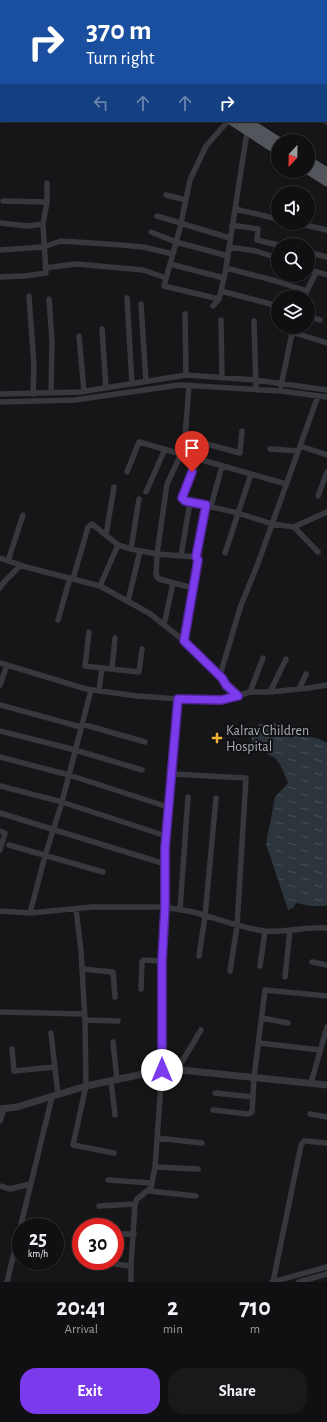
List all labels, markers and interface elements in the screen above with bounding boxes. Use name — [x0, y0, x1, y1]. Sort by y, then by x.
icon: right — [20, 16, 72, 68]
text: 370 m — [86, 17, 152, 45]
text: Turn right — [86, 50, 155, 68]
icon: left — [90, 92, 112, 114]
icon: ahead — [132, 92, 154, 114]
icon: ahead — [174, 92, 196, 114]
icon: right — [216, 92, 238, 114]
north arrow — [271, 134, 315, 178]
map controls — [271, 134, 315, 334]
button: sound — [271, 186, 315, 230]
button: search — [271, 238, 315, 282]
button: layers — [271, 290, 315, 334]
pin — [175, 431, 209, 472]
icon: arrive — [181, 437, 203, 459]
place label: Kalrav Children Hospital — [226, 724, 309, 754]
marker: Kalrav Children Hospital — [211, 732, 223, 744]
position arrow — [141, 1049, 183, 1091]
speed limit sign: 30 — [72, 1218, 124, 1270]
text: 25 — [29, 1229, 47, 1249]
text: km/h — [28, 1249, 48, 1259]
text: 20:41 — [56, 1296, 106, 1320]
text: 2 — [167, 1296, 178, 1320]
text: 710 — [239, 1296, 271, 1320]
text: Arrival — [65, 1323, 98, 1336]
text: min — [163, 1323, 183, 1336]
text: m — [250, 1323, 260, 1336]
button: Exit — [20, 1368, 160, 1414]
button: Share — [168, 1368, 307, 1414]

